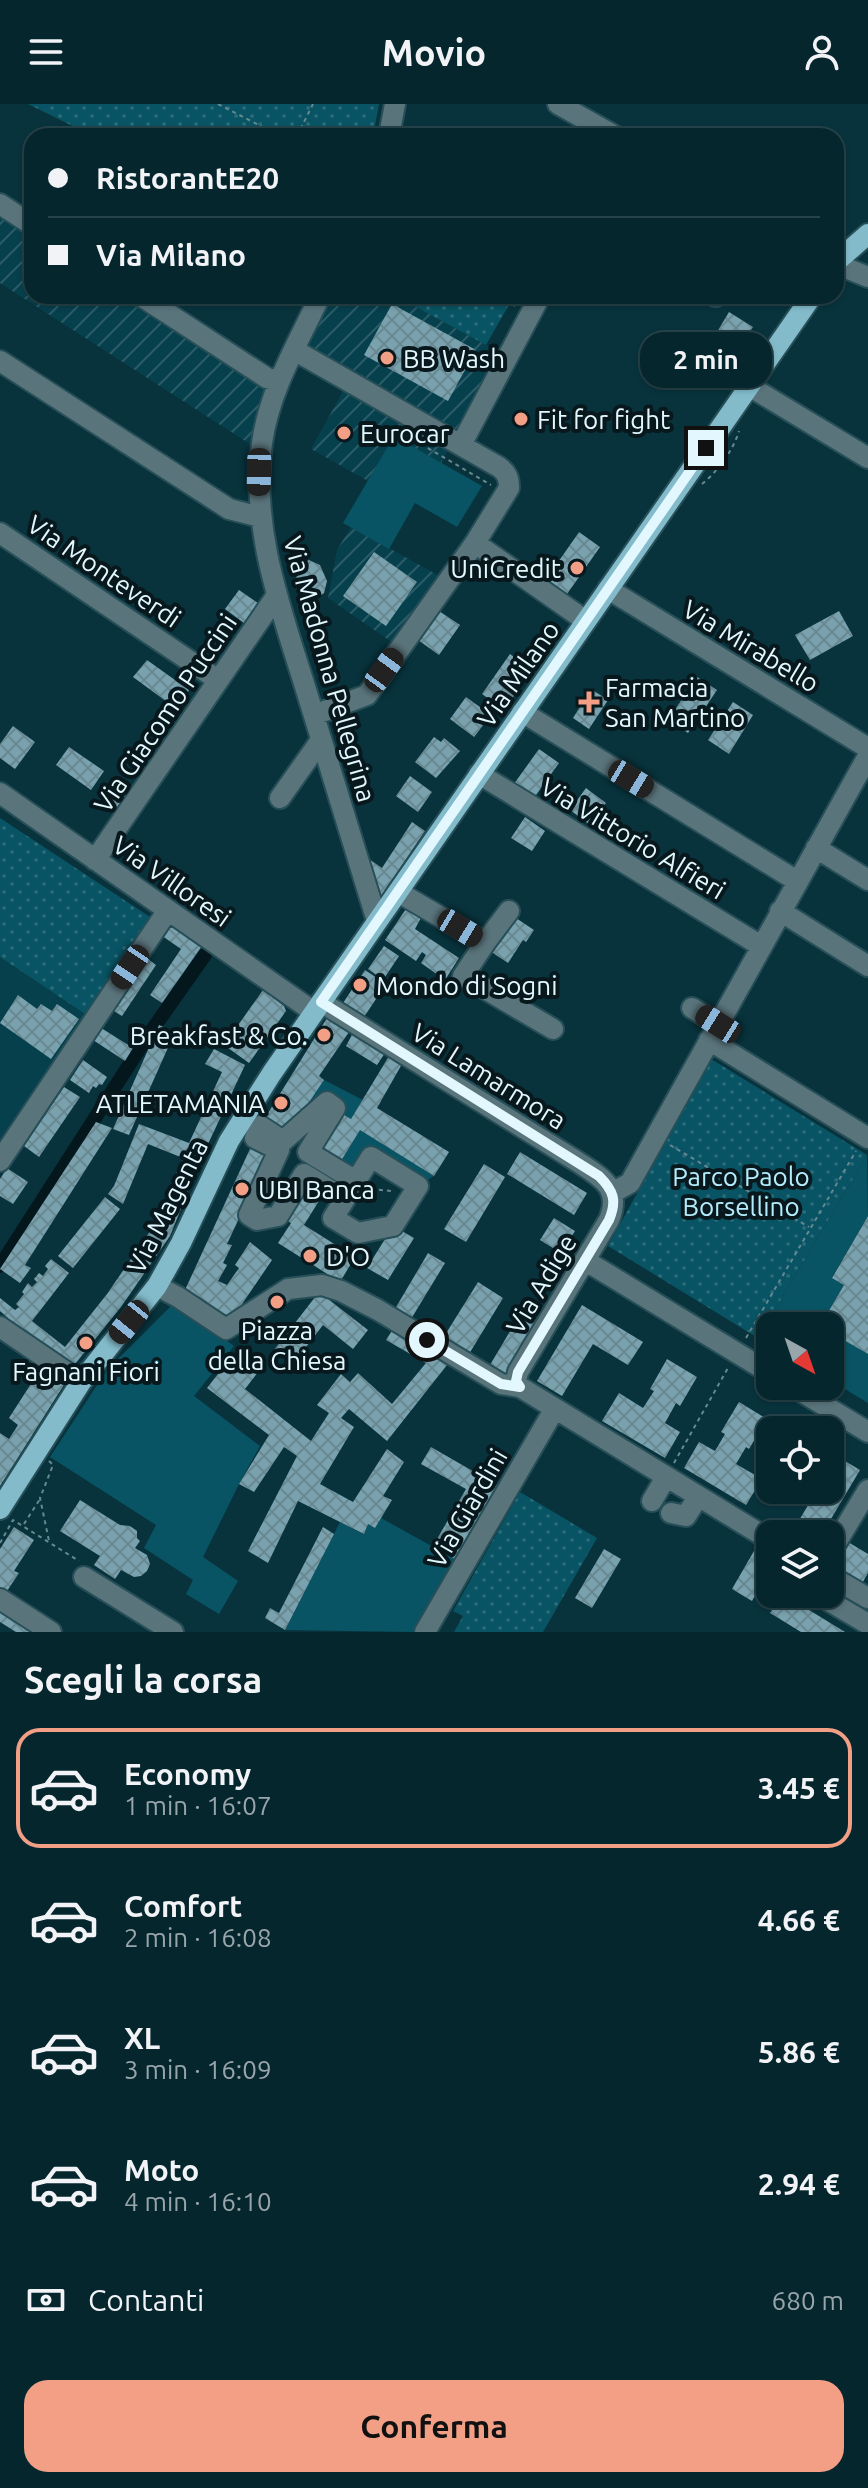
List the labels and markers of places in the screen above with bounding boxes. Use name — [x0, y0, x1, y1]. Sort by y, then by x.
place label: BB Wash — [403, 344, 505, 373]
marker: BB Wash — [378, 349, 396, 367]
place label: Fit for fight — [537, 405, 670, 434]
marker: Fit for fight — [512, 410, 530, 428]
place label: Eurocar — [360, 419, 450, 448]
marker: Eurocar — [335, 424, 353, 442]
place label: UniCredit — [450, 554, 561, 583]
marker: UniCredit — [568, 559, 586, 577]
place label: Farmacia San Martino — [605, 673, 745, 732]
marker: Farmacia San Martino — [580, 693, 598, 711]
place label: Mondo di Sogni — [376, 971, 557, 1000]
marker: Mondo di Sogni — [351, 976, 369, 994]
place label: Breakfast & Co. — [130, 1021, 308, 1050]
marker: Breakfast & Co. — [315, 1026, 333, 1044]
place label: ATLETAMANIA — [96, 1089, 265, 1118]
marker: ATLETAMANIA — [272, 1094, 290, 1112]
place label: UBI Banca — [258, 1175, 375, 1204]
marker: UBI Banca — [233, 1180, 251, 1198]
place label: D'O — [326, 1242, 370, 1271]
marker: D'O — [301, 1247, 319, 1265]
marker: Piazza della Chiesa — [268, 1293, 286, 1311]
place label: Piazza della Chiesa — [208, 1316, 346, 1375]
marker: Fagnani Fiori — [77, 1334, 95, 1352]
place label: Fagnani Fiori — [12, 1357, 160, 1386]

